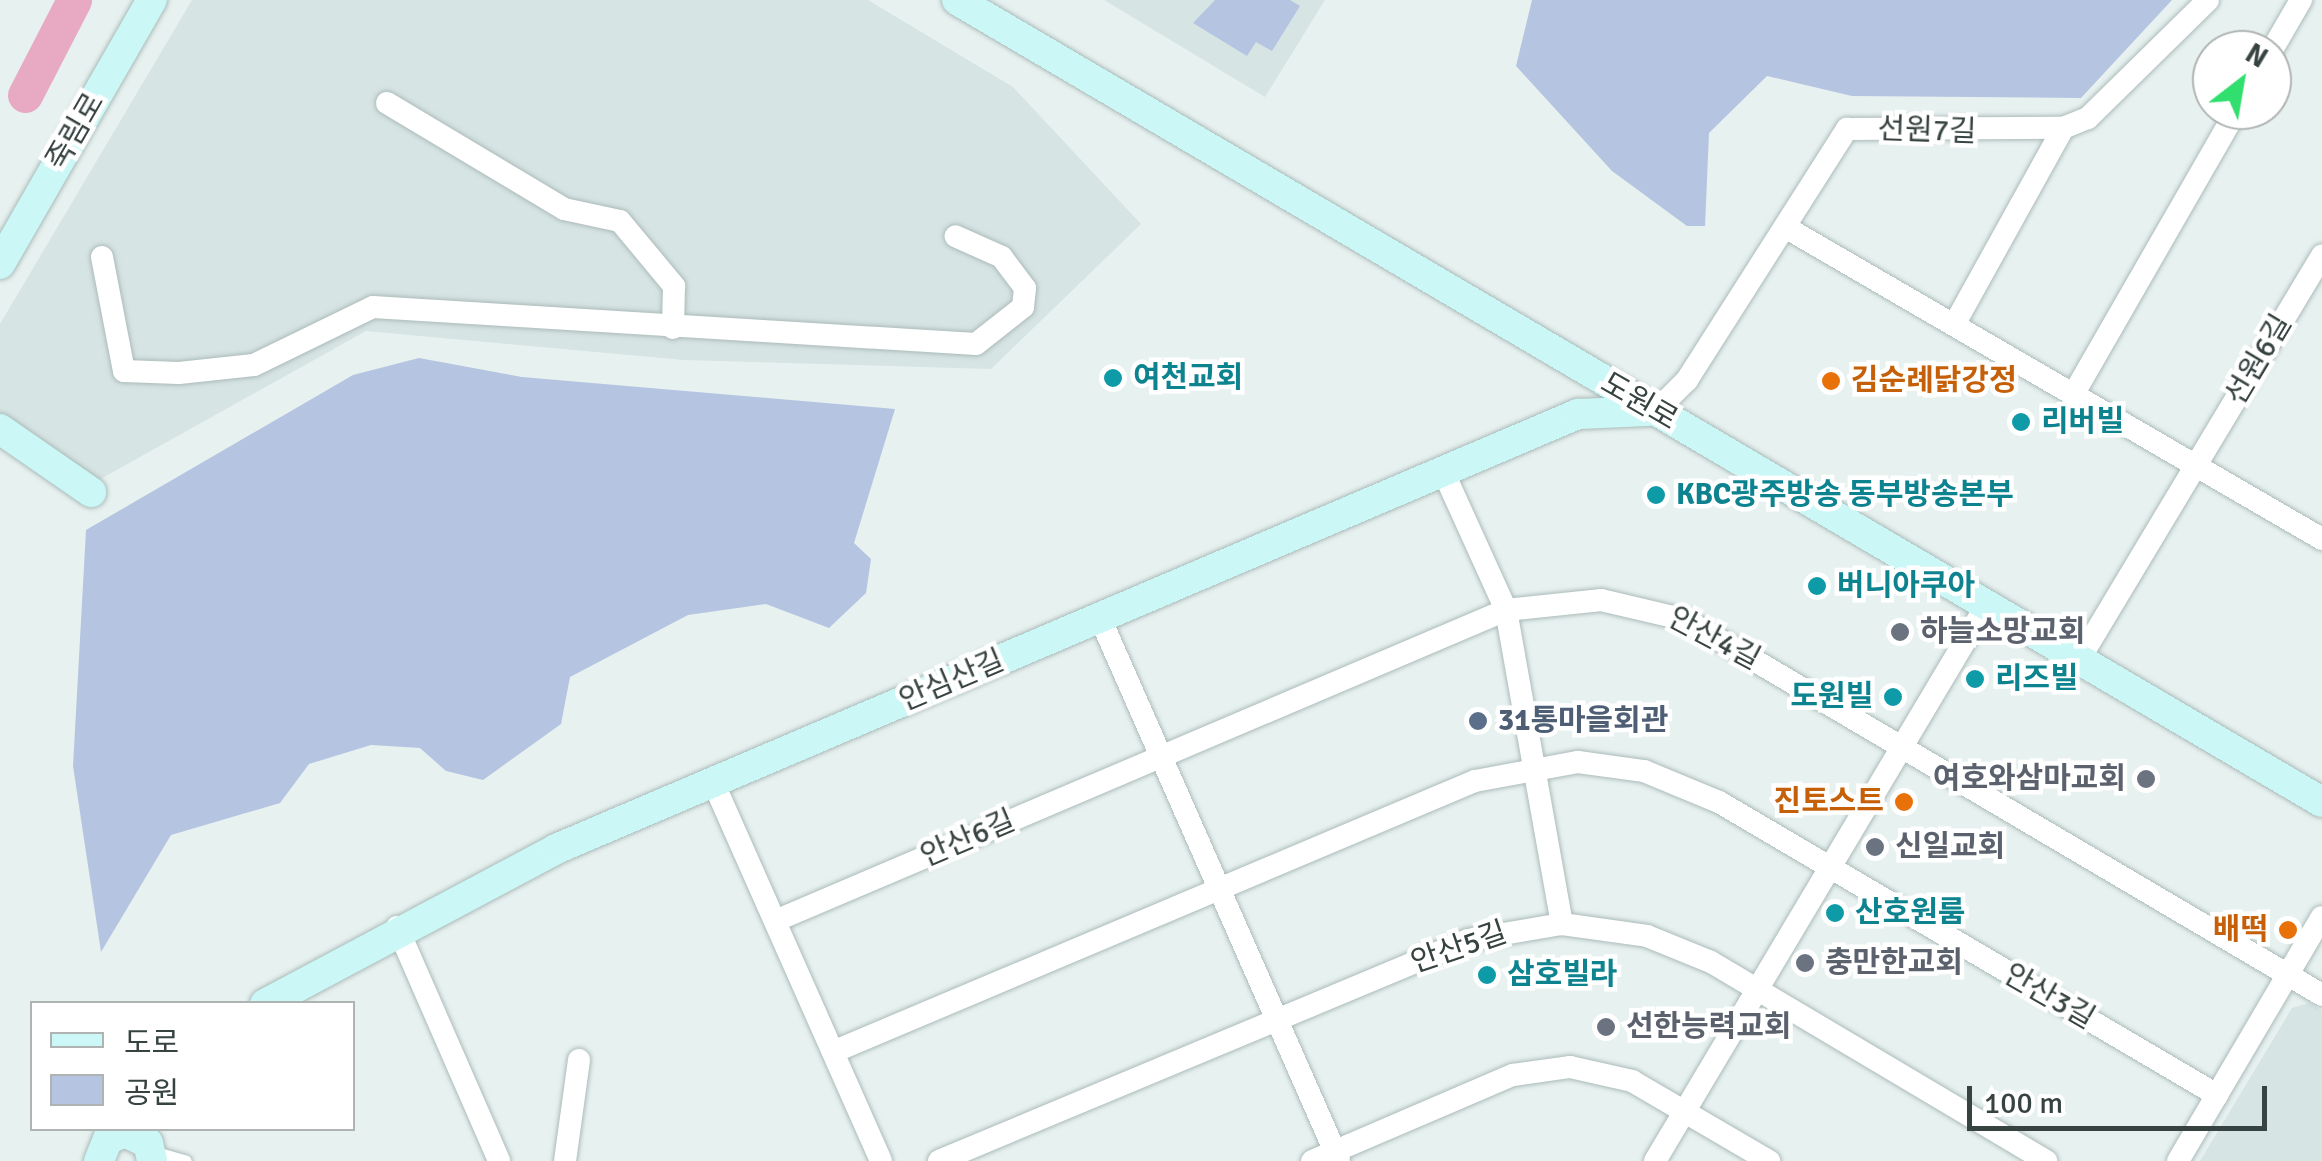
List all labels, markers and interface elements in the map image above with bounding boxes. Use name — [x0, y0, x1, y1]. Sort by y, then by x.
north arrow — [2192, 30, 2292, 130]
text: N — [2239, 36, 2274, 76]
street label: 죽림로 — [40, 87, 112, 177]
street label: 선원7길 — [1877, 111, 1977, 151]
street label: 선원6길 — [2218, 308, 2300, 412]
place label: 여천교회 — [1133, 360, 1243, 396]
place label: 김순례닭강정 — [1851, 363, 2017, 399]
street label: 도원로 — [1594, 366, 1684, 438]
marker: 여천교회 — [1102, 367, 1124, 389]
marker: 김순례닭강정 — [1820, 370, 1842, 392]
place label: 리버빌 — [2041, 404, 2124, 440]
marker: 리버빌 — [2010, 411, 2032, 433]
place label: KBC광주방송 동부방송본부 — [1676, 477, 2014, 513]
marker: KBC광주방송 동부방송본부 — [1645, 484, 1667, 506]
place label: 버니아쿠아 — [1837, 568, 1975, 604]
marker: 버니아쿠아 — [1806, 575, 1828, 597]
street label: 안산4길 — [1662, 600, 1766, 678]
place label: 하늘소망교회 — [1920, 614, 2086, 650]
marker: 하늘소망교회 — [1889, 621, 1911, 643]
street label: 안심산길 — [894, 643, 1010, 719]
place label: 리즈빌 — [1995, 661, 2078, 697]
marker: 리즈빌 — [1964, 668, 1986, 690]
place label: 도원빌 — [1790, 679, 1873, 715]
marker: 도원빌 — [1882, 686, 1904, 708]
place label: 31통마을회관 — [1498, 703, 1668, 739]
marker: 31통마을회관 — [1467, 710, 1489, 732]
place label: 여호와삼마교회 — [1933, 761, 2126, 797]
marker: 여호와삼마교회 — [2135, 768, 2157, 790]
place label: 진토스트 — [1774, 784, 1884, 820]
marker: 진토스트 — [1893, 791, 1915, 813]
street label: 안산6길 — [915, 803, 1021, 875]
place label: 신일교회 — [1895, 829, 2005, 865]
marker: 신일교회 — [1864, 836, 1886, 858]
place label: 산호원룸 — [1855, 895, 1965, 931]
marker: 산호원룸 — [1824, 902, 1846, 924]
place label: 배떡 — [2213, 912, 2268, 948]
street label: 안산5길 — [1406, 915, 1512, 981]
marker: 배떡 — [2277, 919, 2299, 941]
place label: 충만한교회 — [1825, 945, 1963, 981]
marker: 충만한교회 — [1794, 952, 1816, 974]
place label: 삼호빌라 — [1507, 957, 1617, 993]
street label: 안산3길 — [1997, 957, 2101, 1037]
marker: 삼호빌라 — [1476, 964, 1498, 986]
legend — [30, 1001, 355, 1131]
place label: 선한능력교회 — [1626, 1009, 1792, 1045]
marker: 선한능력교회 — [1595, 1016, 1617, 1038]
text: 도로 — [124, 1025, 179, 1062]
scale bar — [1972, 1066, 2272, 1128]
text: 공원 — [124, 1075, 179, 1112]
text: 100 m — [1984, 1085, 2063, 1122]

